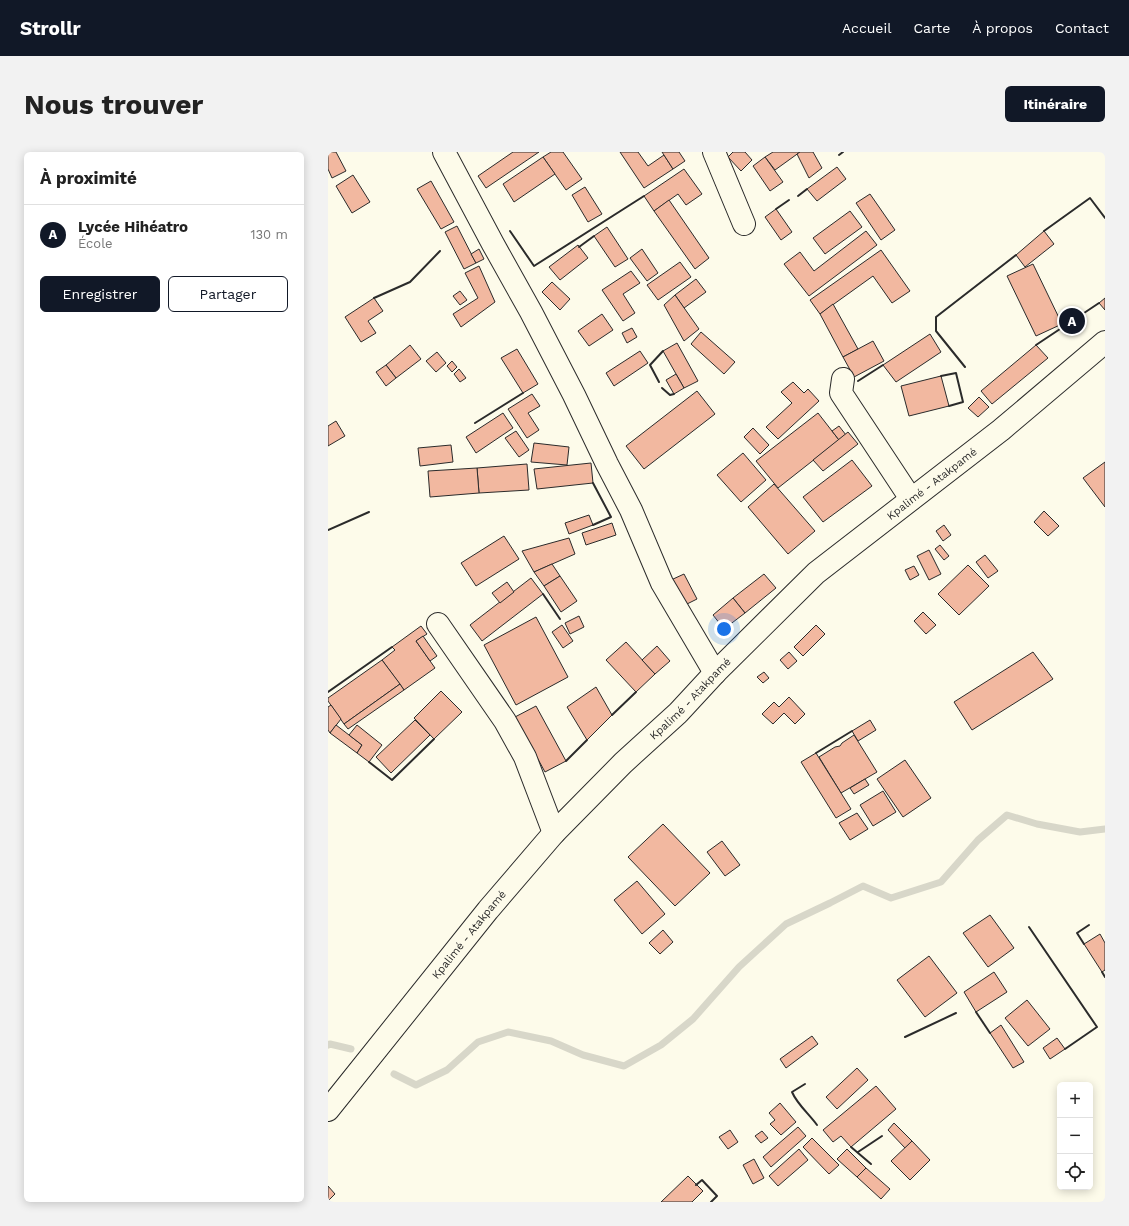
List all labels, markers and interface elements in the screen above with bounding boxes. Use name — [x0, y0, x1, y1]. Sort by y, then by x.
text: Strollr — [20, 17, 81, 40]
text: Accueil — [842, 20, 891, 36]
text: Carte — [913, 20, 950, 36]
text: À propos — [972, 20, 1033, 36]
text: Contact — [1055, 20, 1109, 36]
button: Itinéraire — [1005, 86, 1105, 122]
text: Nous trouver — [24, 88, 203, 121]
text: À proximité — [40, 168, 137, 188]
text: Lycée Hihéatro — [78, 218, 188, 236]
text: A — [49, 227, 57, 242]
text: 130 m — [250, 227, 288, 242]
text: École — [78, 236, 113, 251]
button: Enregistrer — [40, 276, 160, 312]
button: Partager — [168, 276, 288, 312]
pin: A — [1059, 306, 1085, 336]
street label: Kpalimé - Atakpamé — [884, 445, 980, 523]
your location — [714, 619, 734, 639]
street label: Kpalimé - Atakpamé — [647, 655, 734, 743]
street label: Kpalimé - Atakpamé — [429, 888, 509, 982]
map controls — [1057, 1082, 1093, 1190]
button: + — [1057, 1082, 1093, 1118]
button: − — [1057, 1118, 1093, 1154]
button: locate — [1057, 1154, 1093, 1190]

